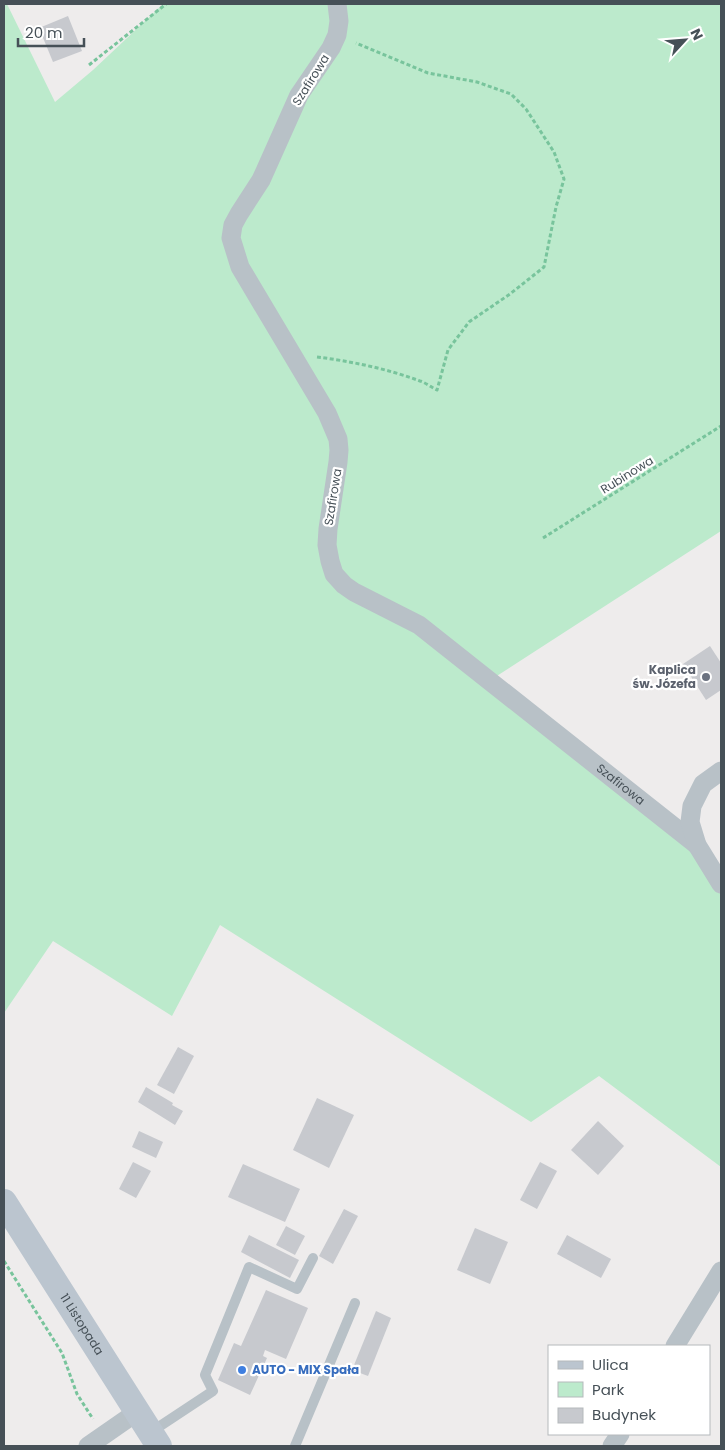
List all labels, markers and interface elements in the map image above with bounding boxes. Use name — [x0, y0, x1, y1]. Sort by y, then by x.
scale bar — [18, 15, 84, 47]
north arrow — [660, 15, 710, 65]
text: 20 m — [25, 22, 63, 43]
text: N — [685, 25, 708, 43]
street label: Szafirowa — [288, 51, 333, 109]
street label: Rubinowa — [597, 452, 656, 498]
street label: Szafirowa — [320, 467, 345, 527]
place label: Kaplica św. Józefa — [633, 661, 696, 692]
marker: Kaplica św. Józefa — [700, 671, 712, 683]
street label: Szafirowa — [593, 760, 649, 809]
street label: 11 Listopada — [56, 1290, 108, 1358]
legend — [548, 1345, 710, 1435]
text: Ulica — [592, 1354, 629, 1375]
place label: AUTO - MIX Spała — [252, 1361, 359, 1378]
marker: AUTO - MIX Spała — [236, 1364, 248, 1376]
text: Park — [592, 1379, 624, 1400]
text: Budynek — [592, 1404, 656, 1425]

